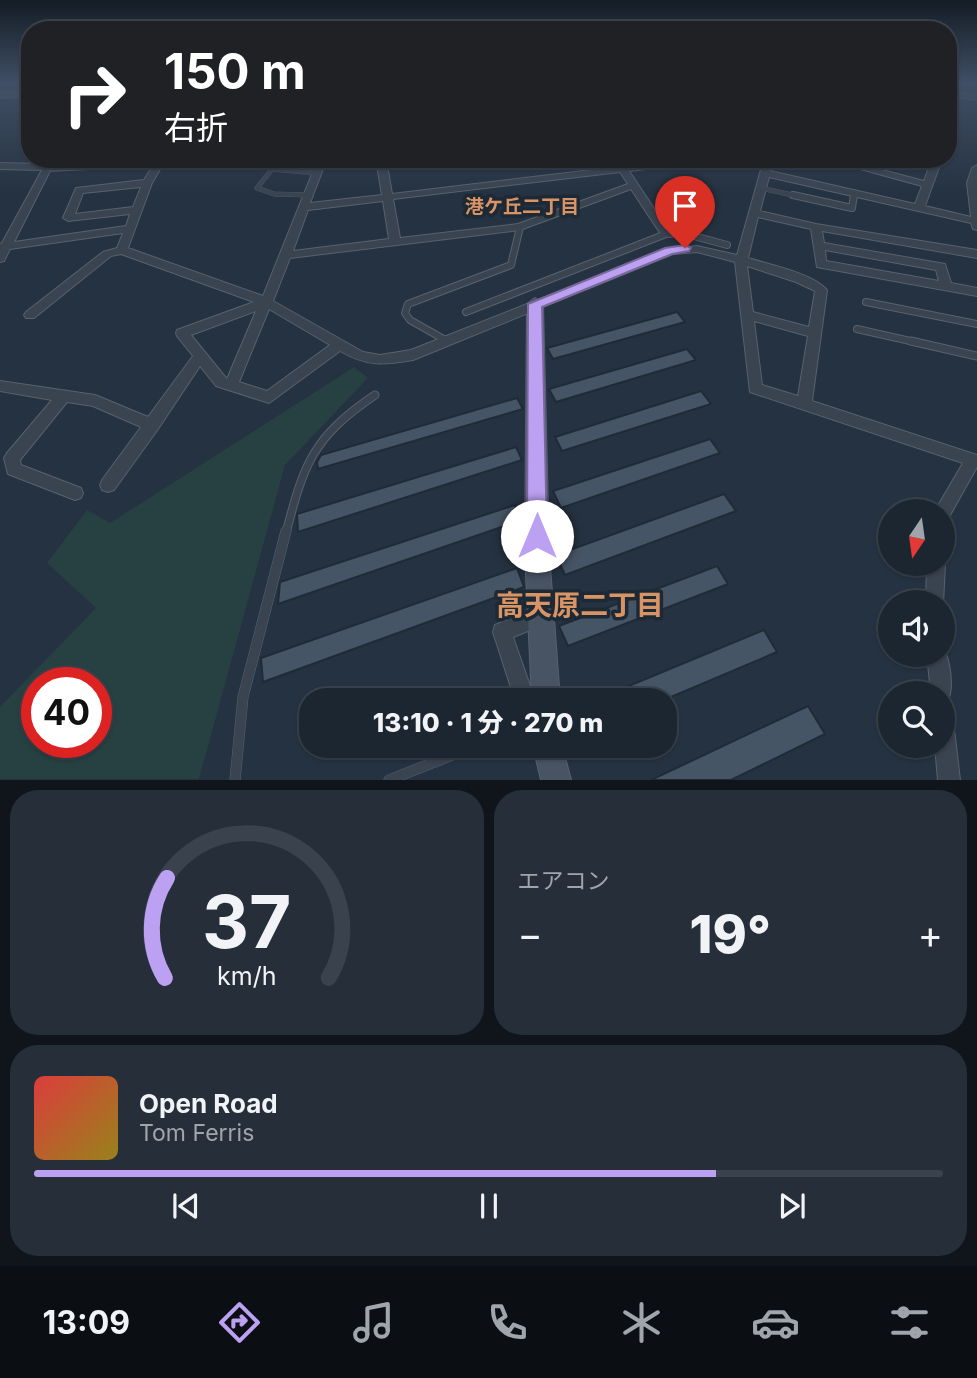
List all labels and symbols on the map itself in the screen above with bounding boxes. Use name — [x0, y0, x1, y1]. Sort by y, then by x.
pin — [655, 176, 715, 248]
district label: 港ケ丘二丁目 — [465, 195, 579, 218]
position arrow — [500, 499, 574, 573]
north arrow — [878, 499, 956, 576]
district label: 高天原二丁目 — [496, 588, 664, 622]
speed limit sign: 40 — [21, 667, 112, 758]

